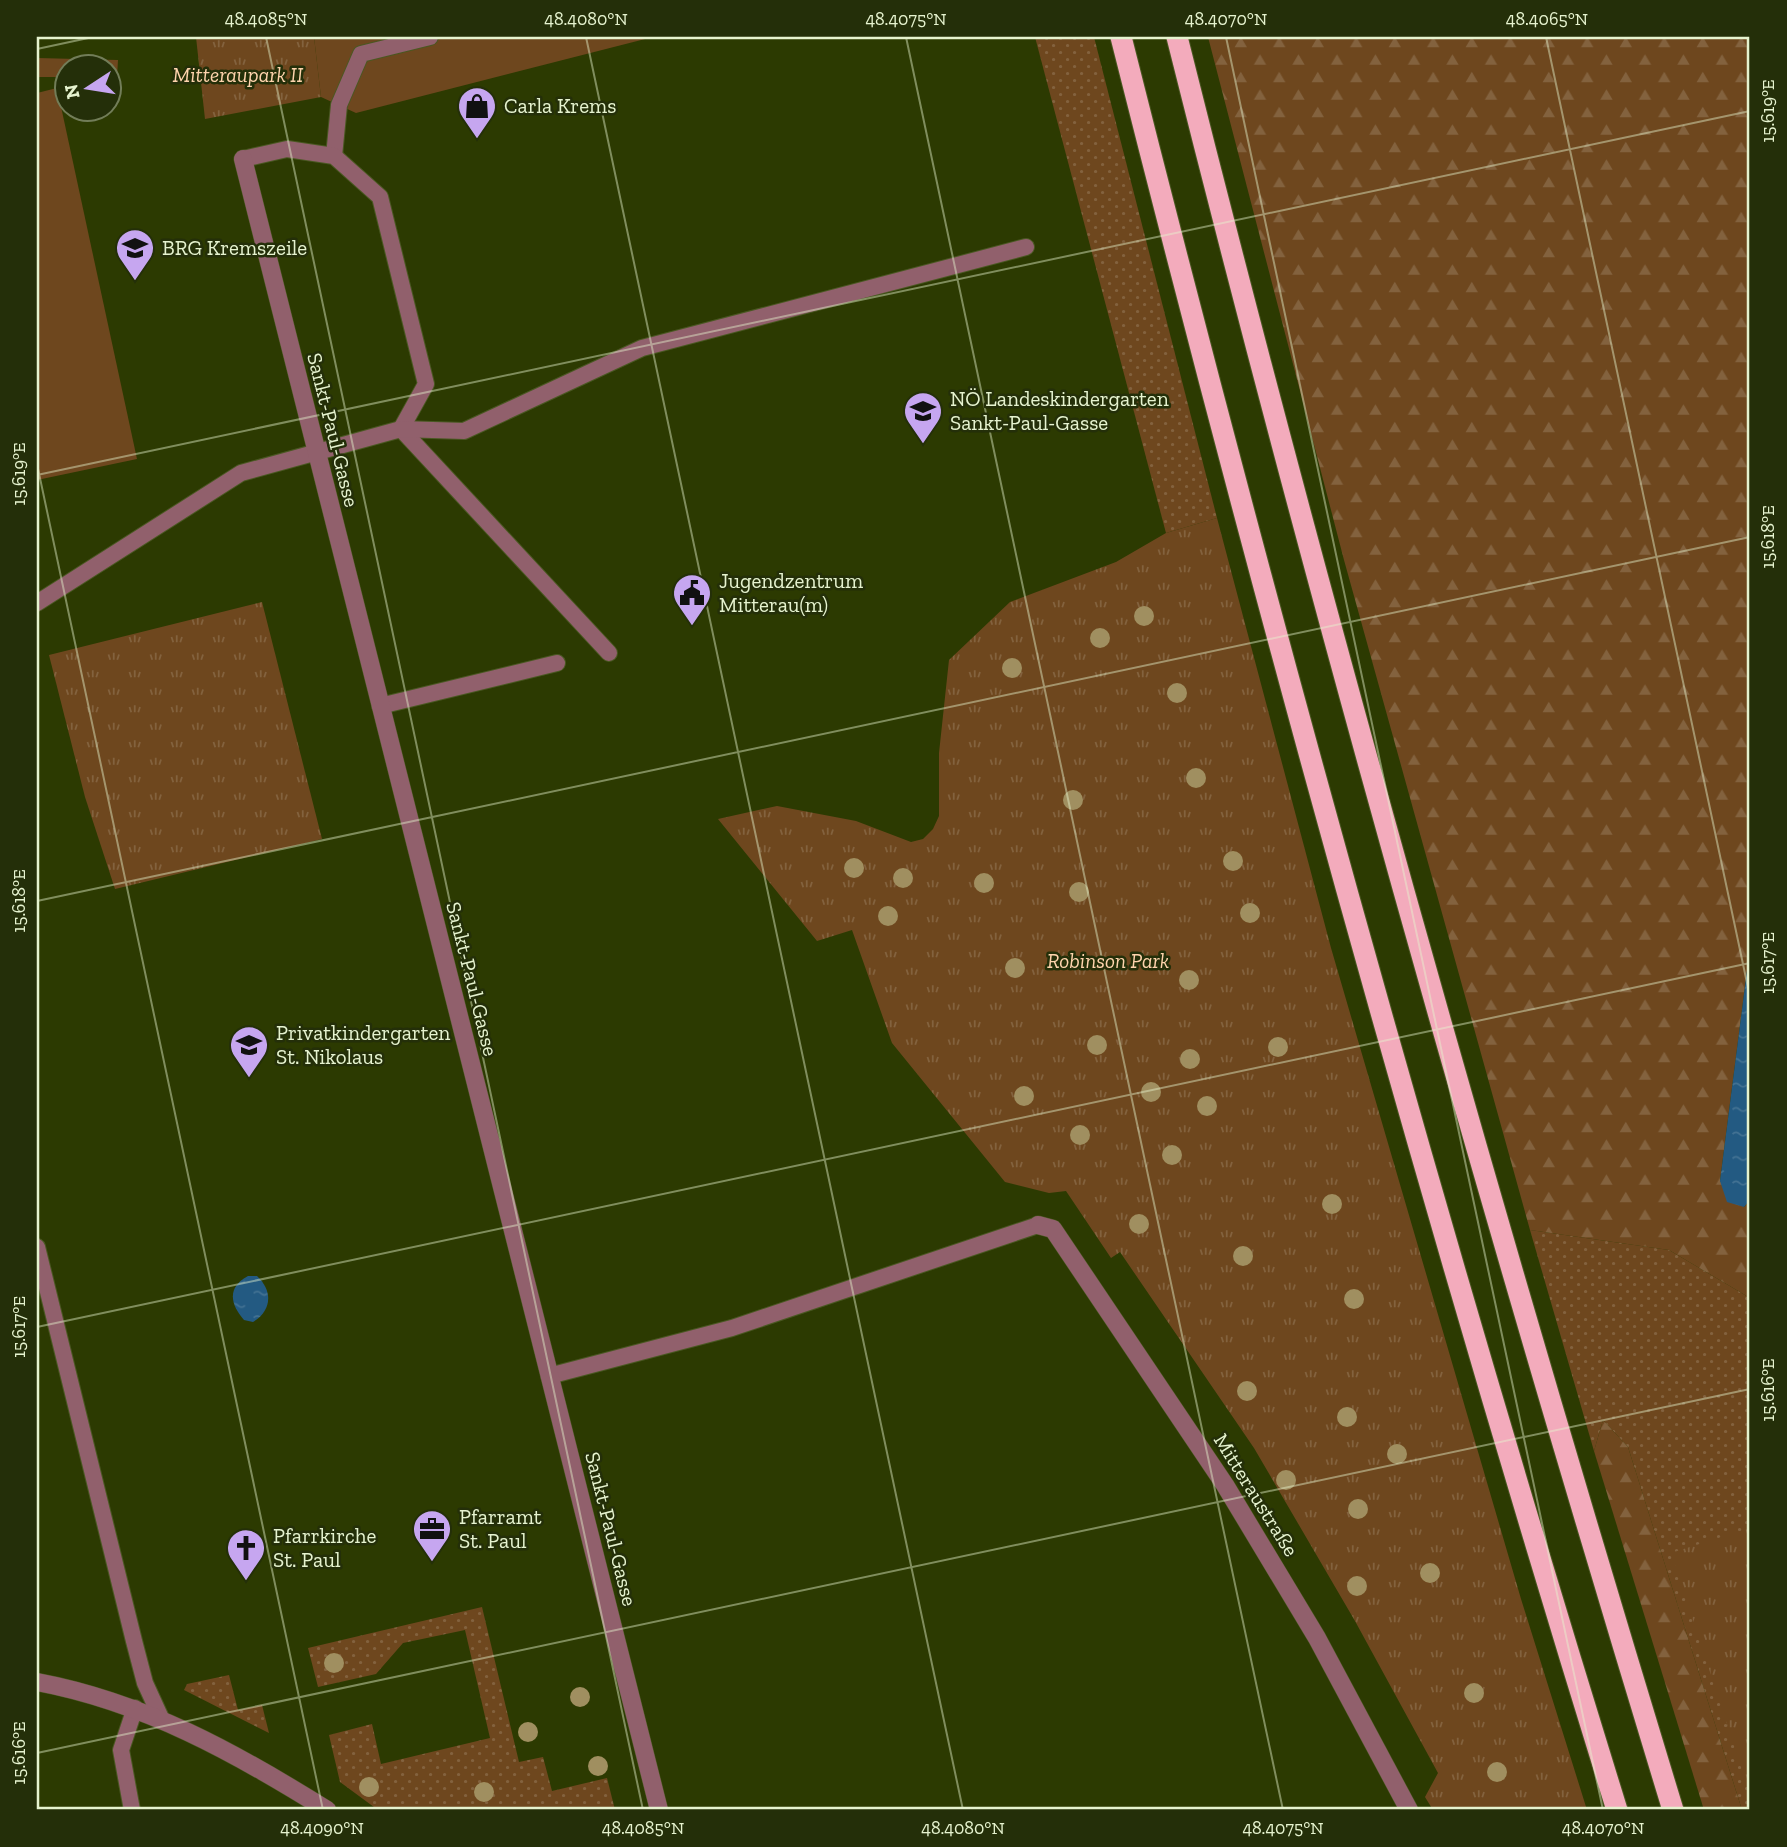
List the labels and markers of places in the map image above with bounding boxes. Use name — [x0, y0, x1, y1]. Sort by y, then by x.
shop icon: Carla Krems — [456, 85, 498, 140]
place label: Carla Krems — [504, 93, 616, 118]
school or university icon: BRG Kremszeile — [114, 227, 156, 282]
place label: BRG Kremszeile — [162, 235, 307, 260]
place label: NÖ Landeskindergarten Sankt-Paul-Gasse — [950, 386, 1169, 435]
school or university icon: NÖ Landeskindergarten Sankt-Paul-Gasse — [902, 390, 944, 445]
place label: Jugendzentrum Mitterau(m) — [719, 568, 863, 617]
public building icon: Jugendzentrum Mitterau(m) — [671, 572, 713, 627]
place label: Privatkindergarten St. Nikolaus — [276, 1020, 450, 1069]
school or university icon: Privatkindergarten St. Nikolaus — [228, 1024, 270, 1079]
place label: Pfarramt St. Paul — [459, 1504, 542, 1553]
office icon: Pfarramt St. Paul — [411, 1508, 453, 1563]
place label: Pfarrkirche St. Paul — [273, 1523, 376, 1572]
church icon: Pfarrkirche St. Paul — [225, 1527, 267, 1582]

